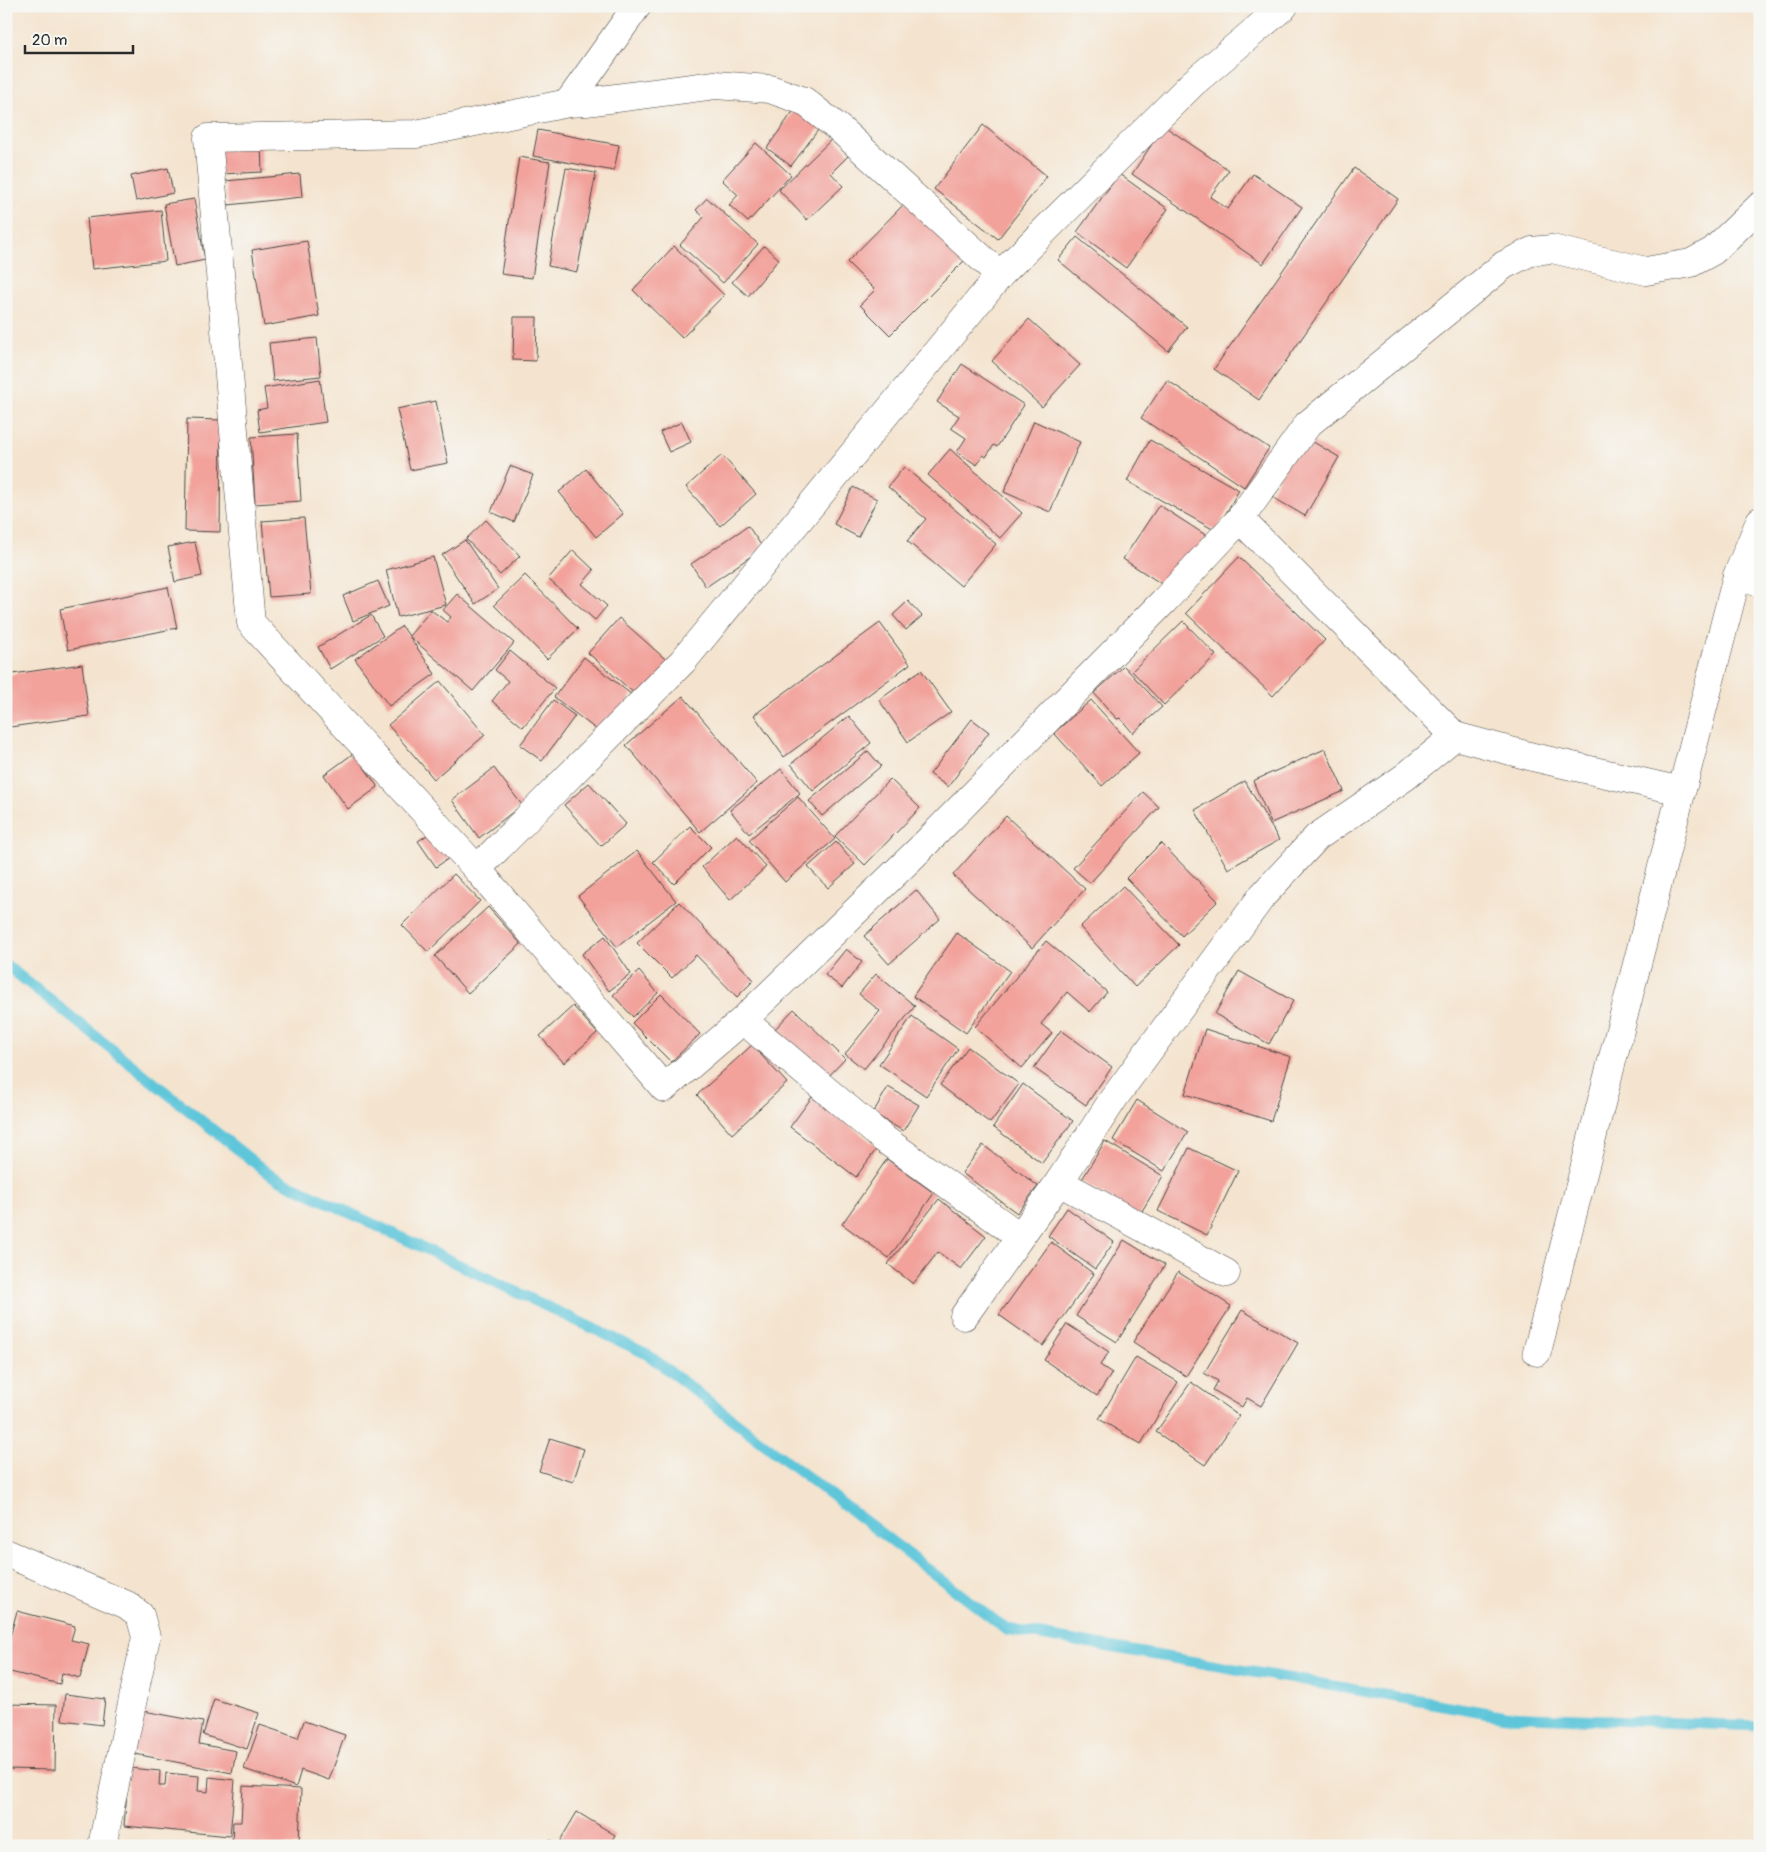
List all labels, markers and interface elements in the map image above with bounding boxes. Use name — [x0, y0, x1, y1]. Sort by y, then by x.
scale bar — [25, 22, 132, 54]
text: 20 m — [32, 31, 67, 50]

